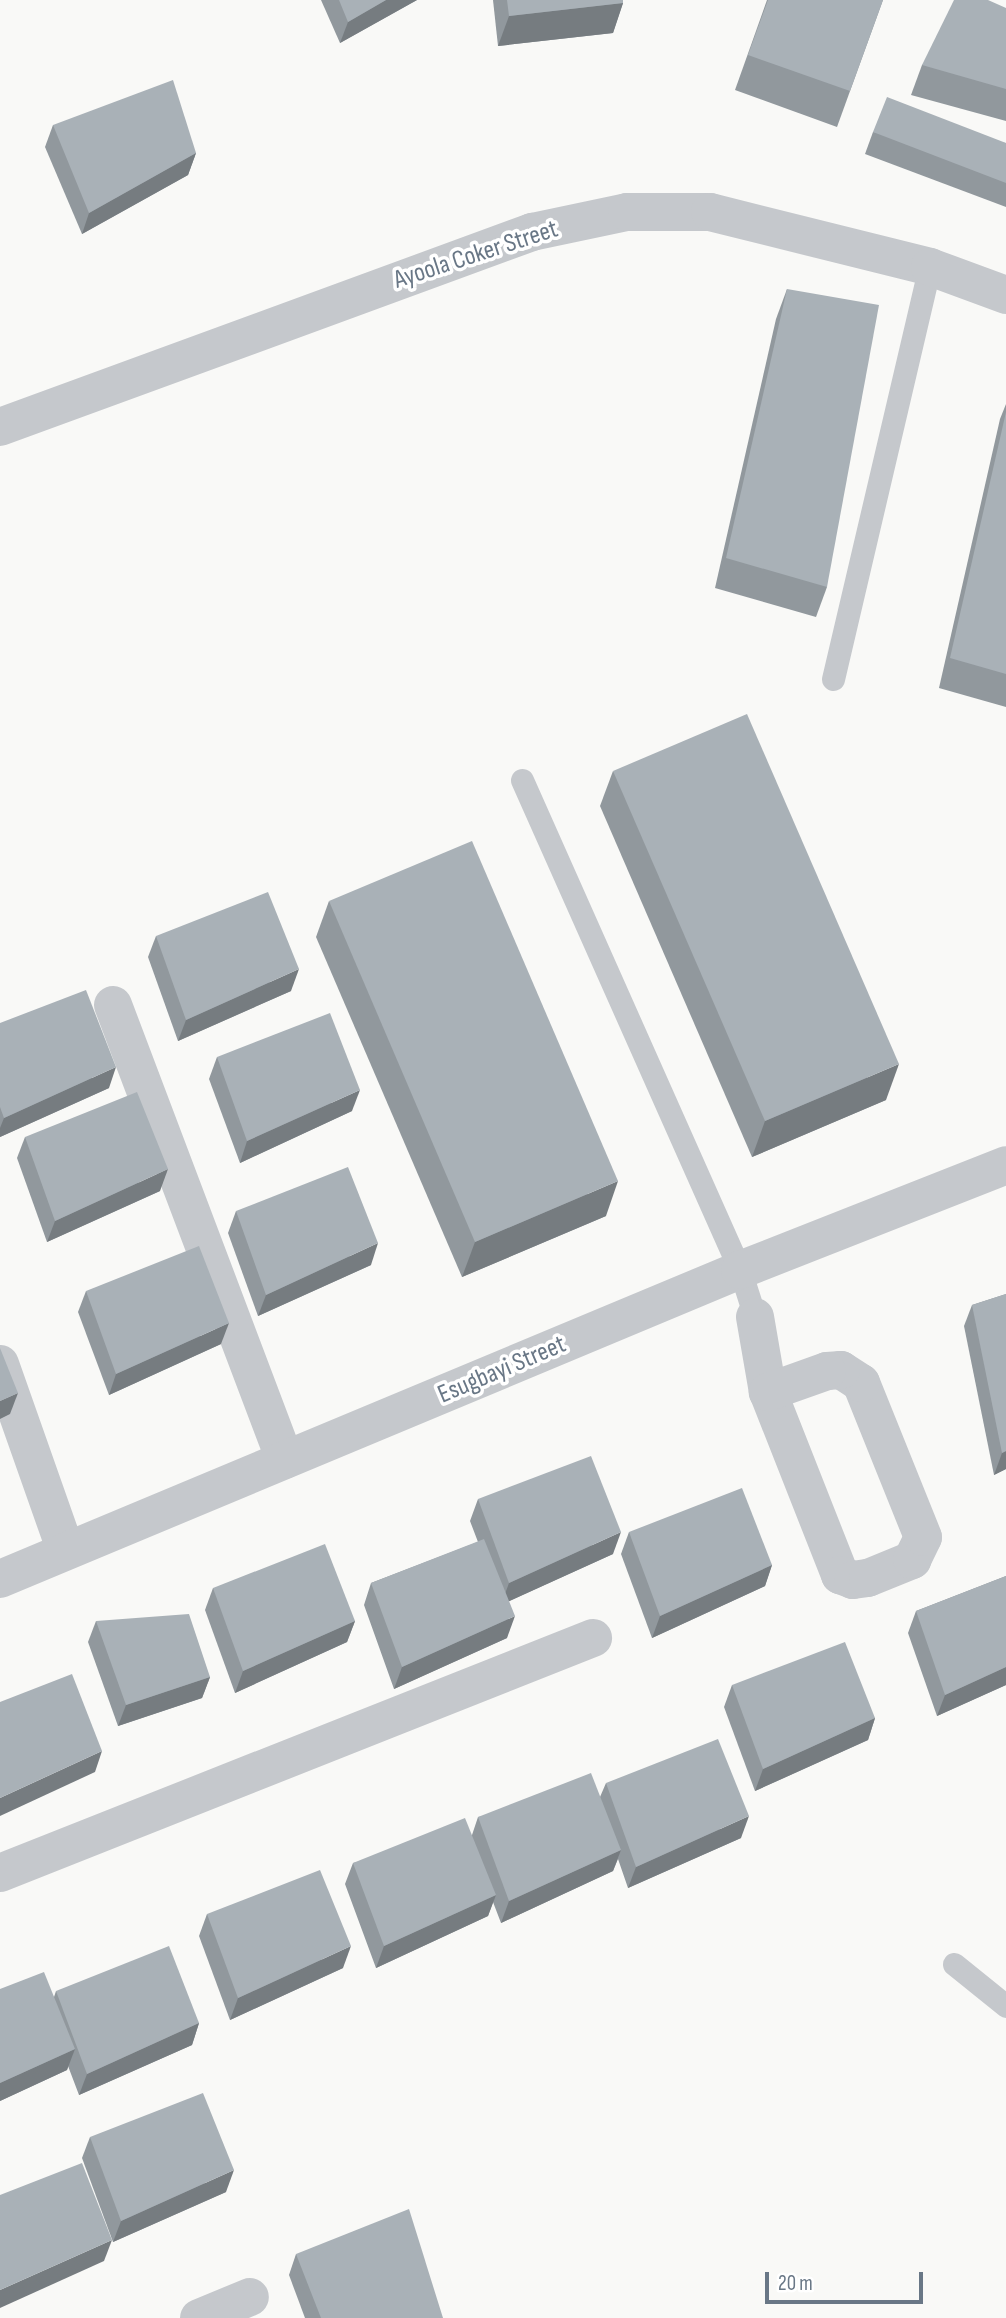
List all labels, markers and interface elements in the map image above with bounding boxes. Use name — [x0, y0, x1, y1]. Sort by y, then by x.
street label: Ayoola Coker Street — [390, 214, 562, 296]
street label: Esugbayi Street — [433, 1329, 571, 1411]
scale bar — [768, 2258, 926, 2302]
text: 20 m — [778, 2271, 813, 2296]

